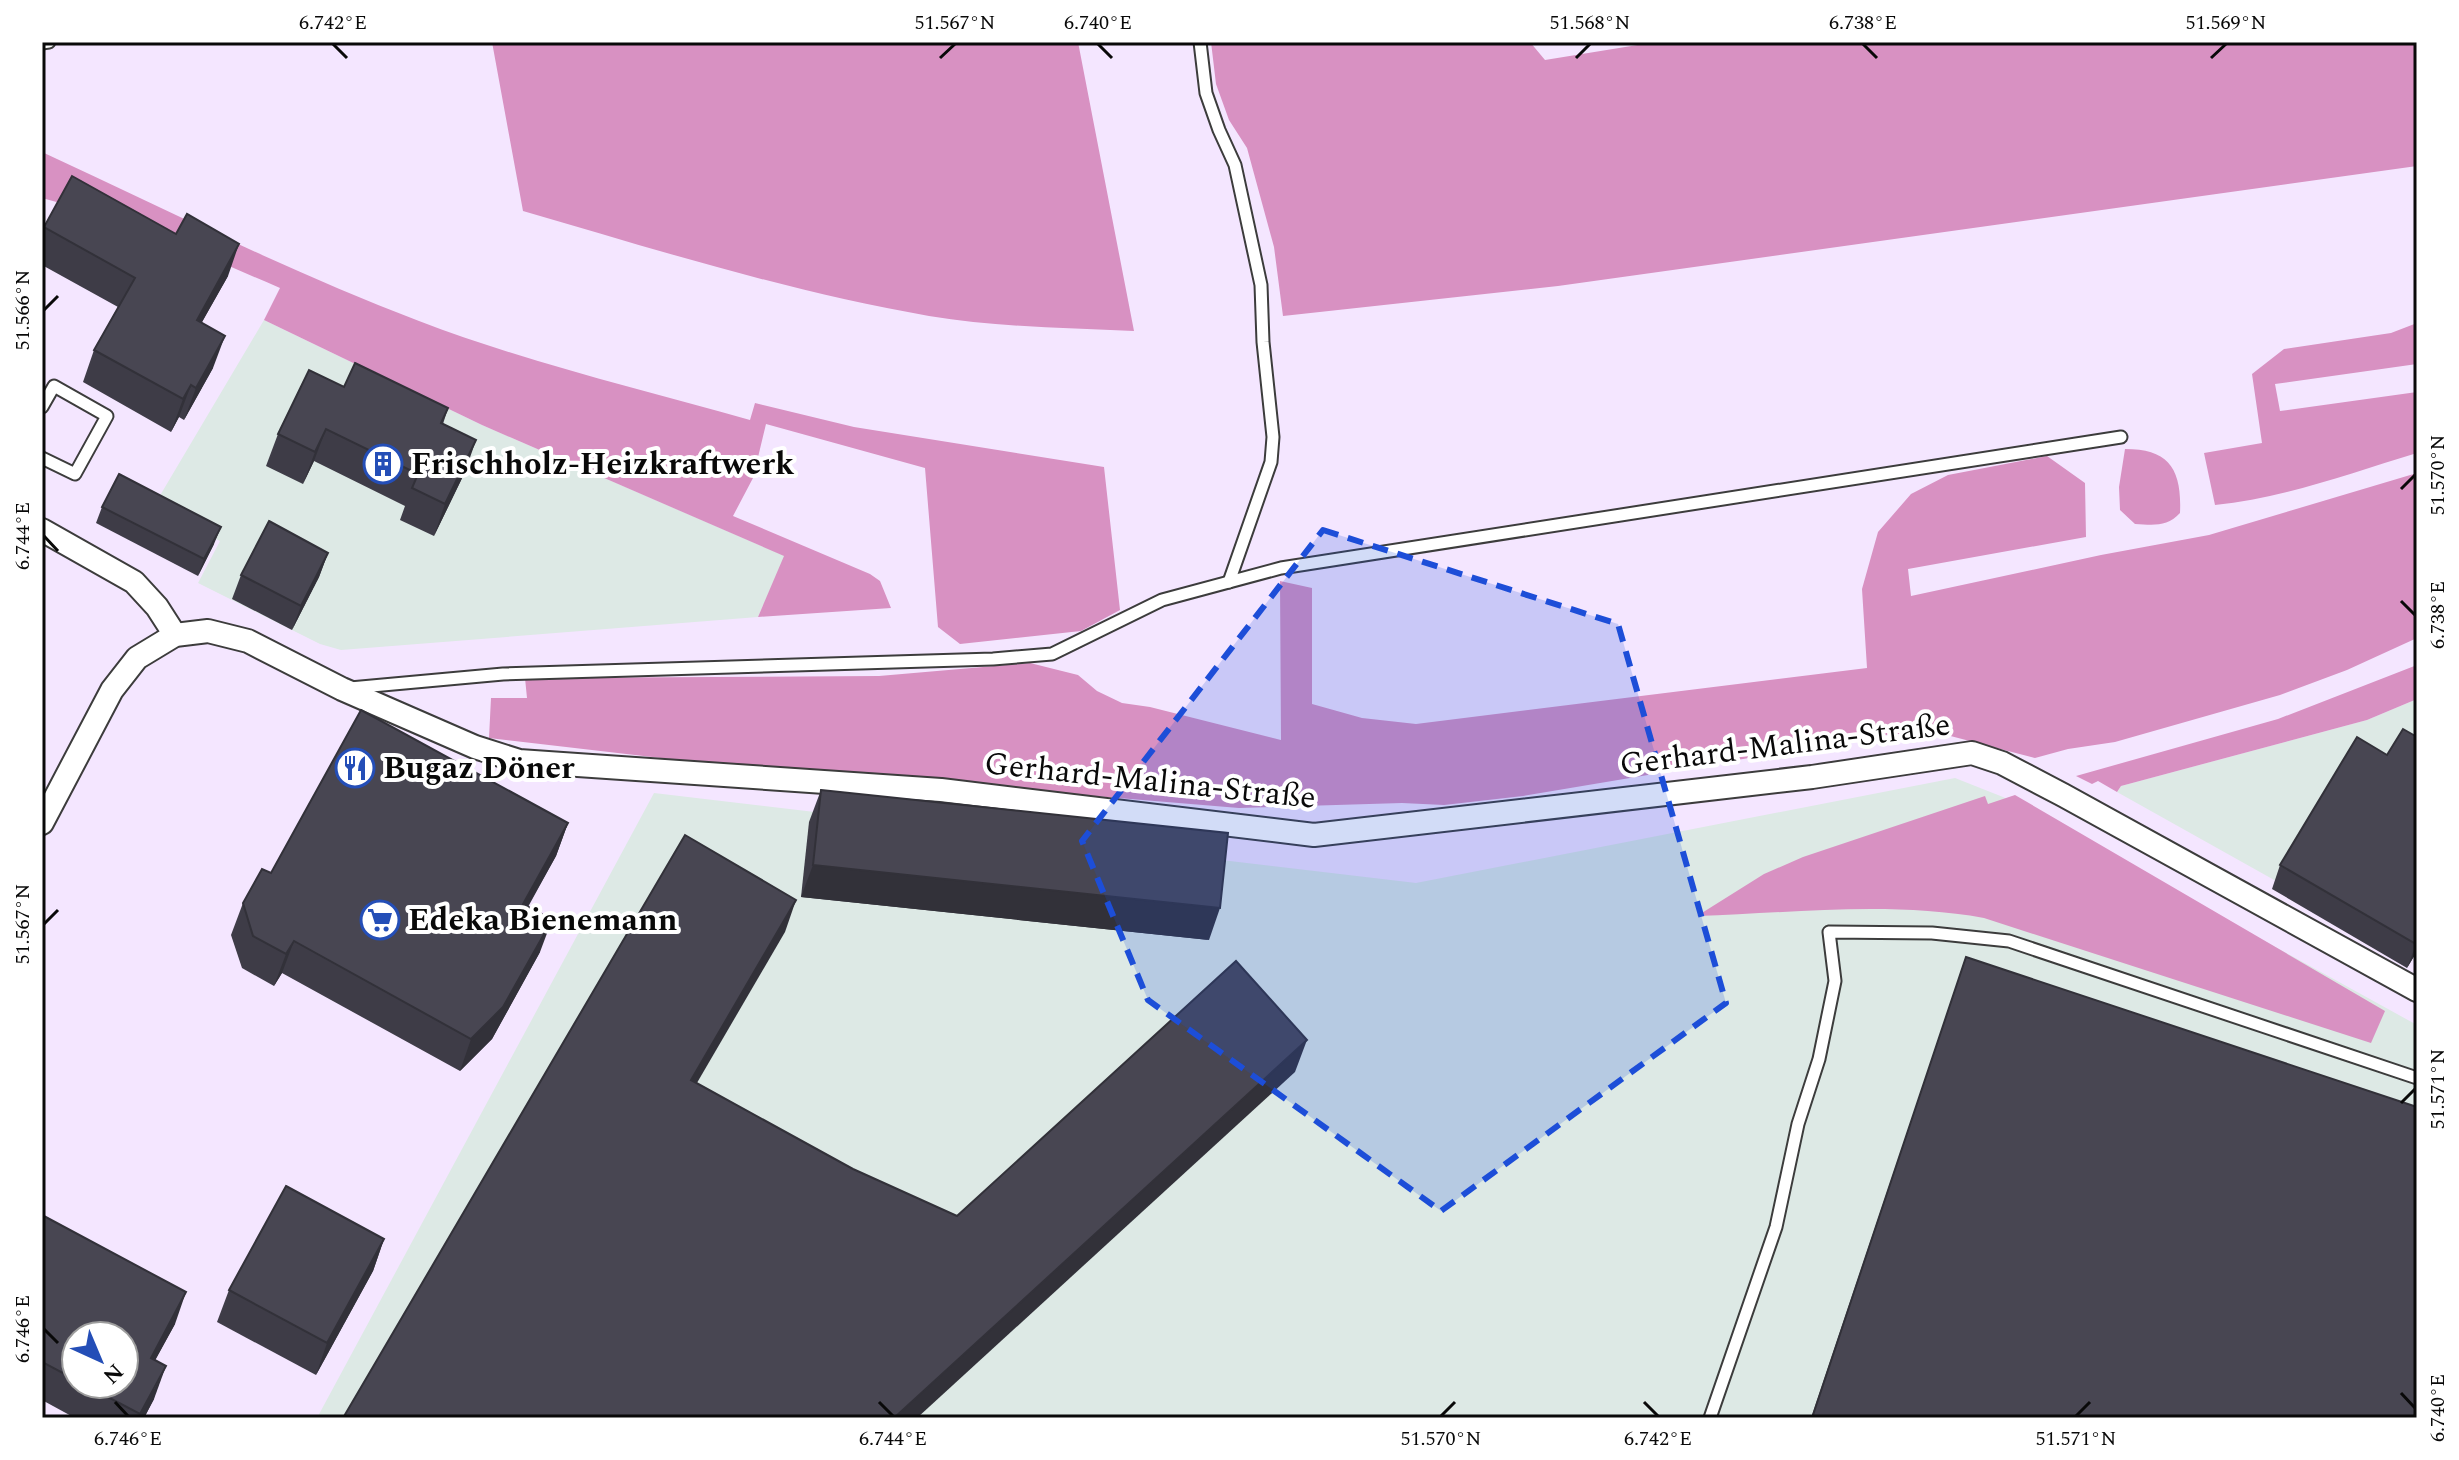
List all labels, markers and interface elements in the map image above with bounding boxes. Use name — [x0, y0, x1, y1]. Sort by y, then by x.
text: 6.742°E — [299, 8, 367, 38]
text: 51.567°N — [915, 8, 995, 38]
text: 6.740°E — [1064, 8, 1132, 38]
text: 51.568°N — [1550, 8, 1630, 38]
text: 6.738°E — [1829, 8, 1897, 38]
text: 51.569°N — [2186, 8, 2266, 38]
text: 51.566°N — [8, 270, 38, 350]
text: 51.570°N — [2423, 435, 2453, 515]
place label: Frischholz-Heizkraftwerk — [411, 440, 795, 489]
building icon: Frischholz-Heizkraftwerk — [362, 443, 404, 485]
text: 6.744°E — [8, 502, 38, 570]
text: 6.738°E — [2423, 581, 2453, 649]
street label: Gerhard-Malina-Straße — [1617, 700, 1953, 790]
street label: Gerhard-Malina-Straße — [982, 739, 1318, 823]
place label: Bugaz Döner — [383, 744, 575, 793]
restaurant icon: Bugaz Döner — [334, 747, 376, 789]
text: 51.567°N — [8, 884, 38, 964]
place label: Edeka Bienemann — [408, 896, 678, 945]
supermarket icon: Edeka Bienemann — [359, 899, 401, 941]
text: 51.571°N — [2423, 1049, 2453, 1129]
text: 6.746°E — [8, 1295, 38, 1363]
north arrow — [60, 1320, 140, 1400]
text: N — [95, 1355, 131, 1391]
text: 6.740°E — [2423, 1374, 2453, 1442]
text: 6.746°E — [94, 1424, 162, 1454]
text: 6.744°E — [859, 1424, 927, 1454]
text: 51.570°N — [1401, 1424, 1481, 1454]
text: 6.742°E — [1624, 1424, 1692, 1454]
text: 51.571°N — [2036, 1424, 2116, 1454]

